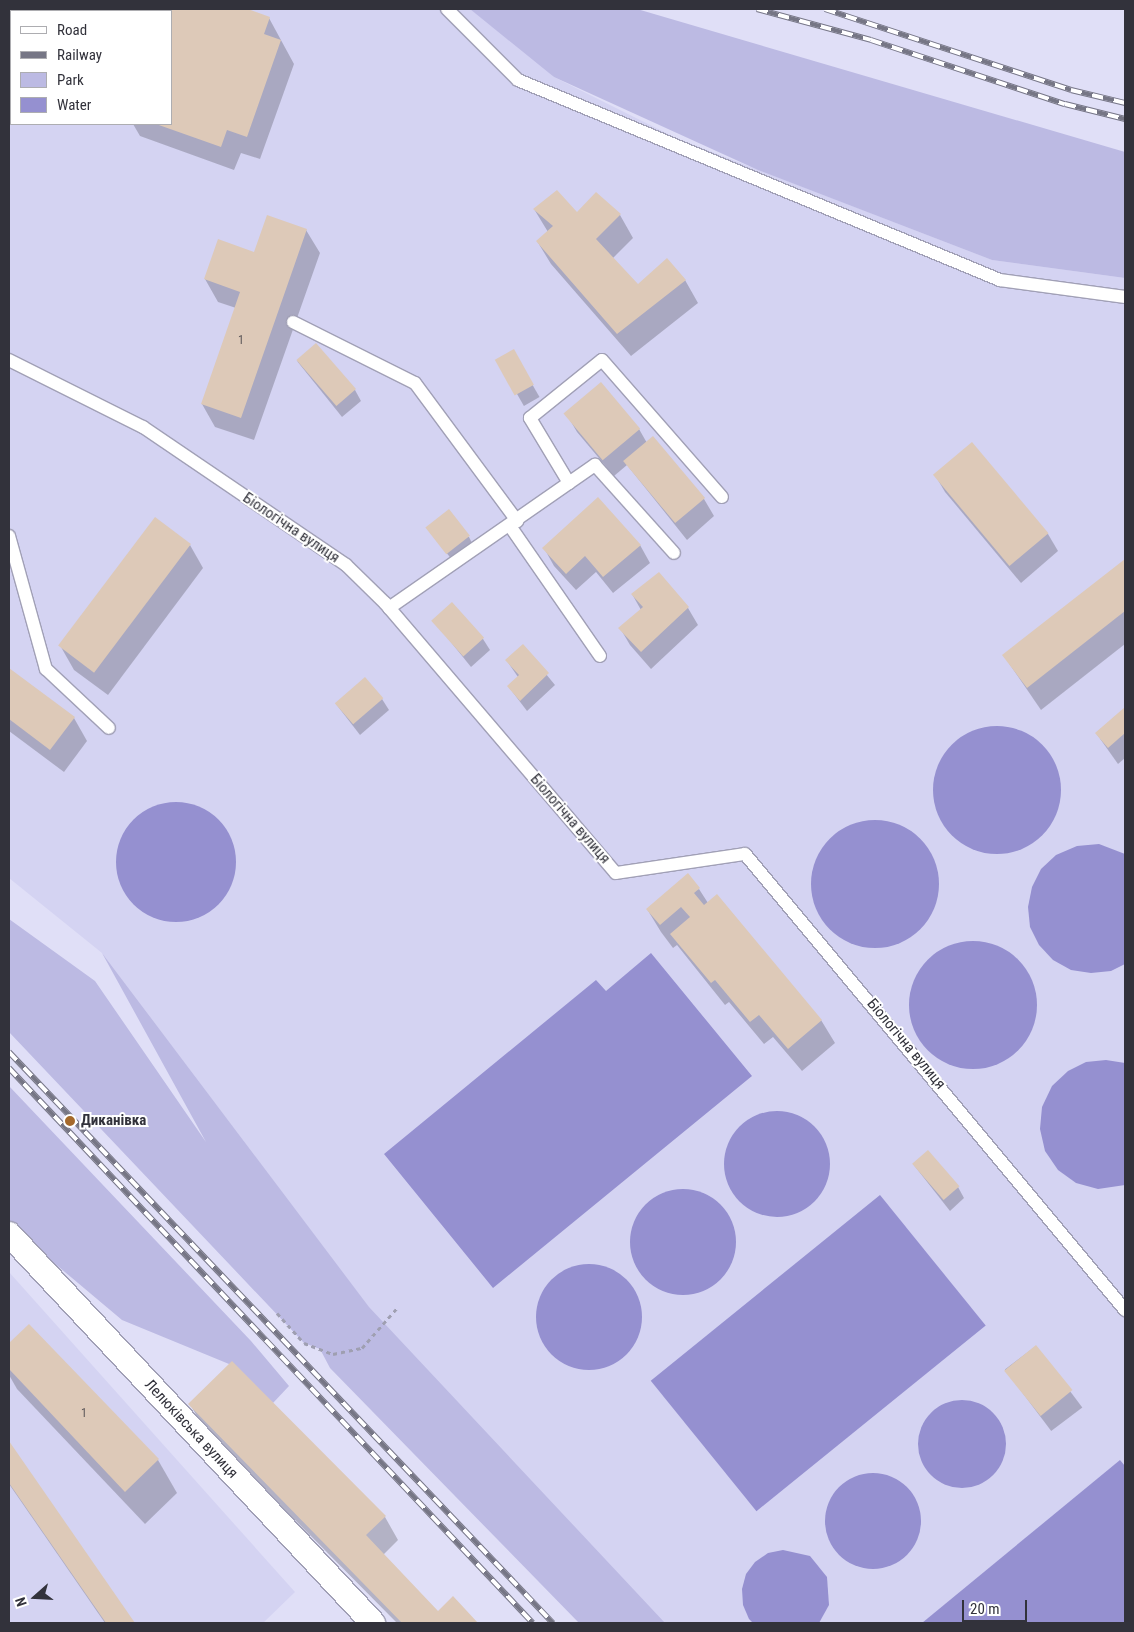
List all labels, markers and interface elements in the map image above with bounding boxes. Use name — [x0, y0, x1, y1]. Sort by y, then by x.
legend — [10, 10, 172, 125]
text: Road — [57, 21, 87, 39]
text: Railway — [57, 46, 102, 64]
text: Park — [57, 71, 84, 89]
text: Water — [57, 96, 91, 114]
house number: 1 — [238, 334, 244, 348]
street label: Біологічна вулиця — [239, 489, 343, 567]
street label: Біологічна вулиця — [526, 771, 614, 867]
street label: Біологічна вулиця — [863, 995, 949, 1093]
place label: Диканівка — [81, 1112, 146, 1130]
marker: Диканівка — [63, 1114, 77, 1128]
street label: Лелюківська вулиця — [141, 1376, 241, 1482]
house number: 1 — [81, 1407, 87, 1421]
north arrow — [10, 1572, 60, 1622]
scale bar — [964, 1590, 1029, 1622]
text: N — [12, 1595, 30, 1609]
text: 20 m — [970, 1600, 1000, 1618]

